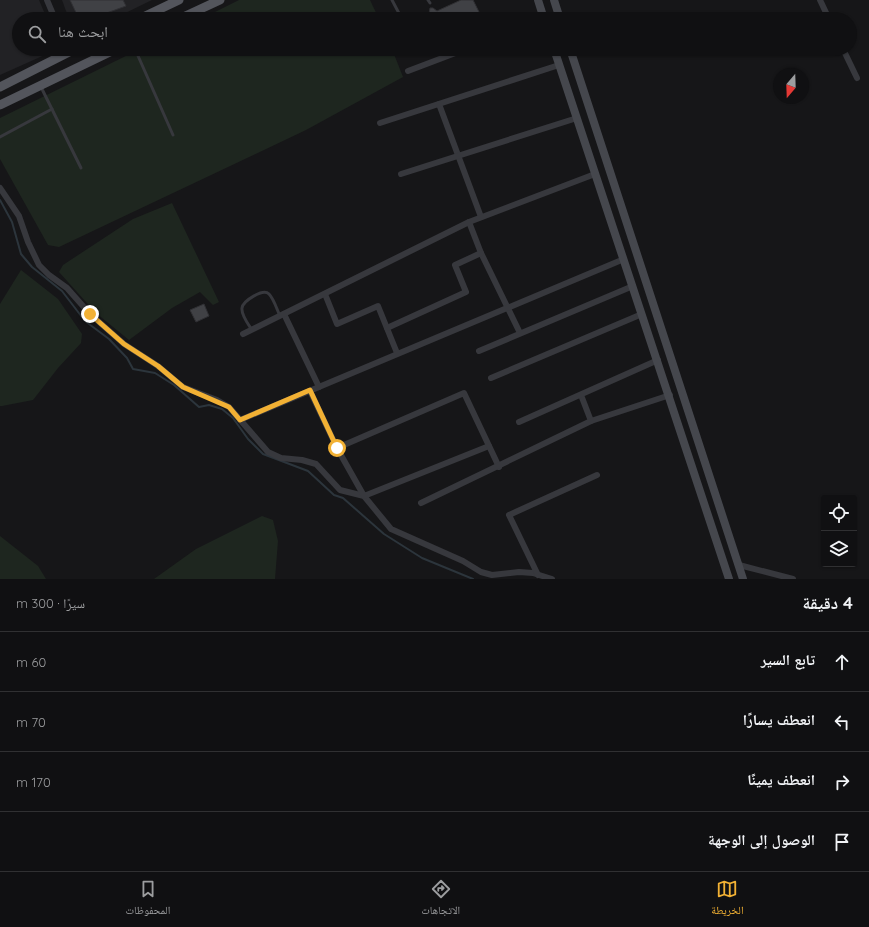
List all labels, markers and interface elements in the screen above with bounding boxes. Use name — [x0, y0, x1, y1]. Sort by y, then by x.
search box — [12, 12, 857, 56]
text: ابحث هنا — [58, 22, 108, 41]
icon: search — [26, 23, 48, 45]
north arrow — [773, 68, 809, 104]
route end — [81, 305, 99, 323]
route start — [328, 439, 346, 457]
map controls — [821, 495, 857, 567]
button: locate — [821, 495, 857, 531]
button: layers — [821, 531, 857, 567]
text: 4 دقيقة — [803, 592, 853, 613]
text: سيرًا · 300 m — [16, 595, 85, 611]
text: تابع السير — [761, 650, 815, 669]
icon: ahead — [831, 651, 853, 673]
text: 60 m — [16, 654, 46, 670]
text: انعطف يسارًا — [743, 710, 815, 729]
icon: left — [831, 711, 853, 733]
text: 70 m — [16, 714, 46, 730]
text: انعطف يمينًا — [747, 770, 815, 789]
icon: right — [831, 771, 853, 793]
text: 170 m — [16, 774, 51, 790]
text: الوصول إلى الوجهة — [708, 830, 815, 849]
icon: arrive — [831, 831, 853, 853]
tab: المحفوظات — [125, 878, 170, 921]
tab: الاتجاهات — [421, 878, 460, 921]
tab: الخريطة — [711, 878, 744, 921]

